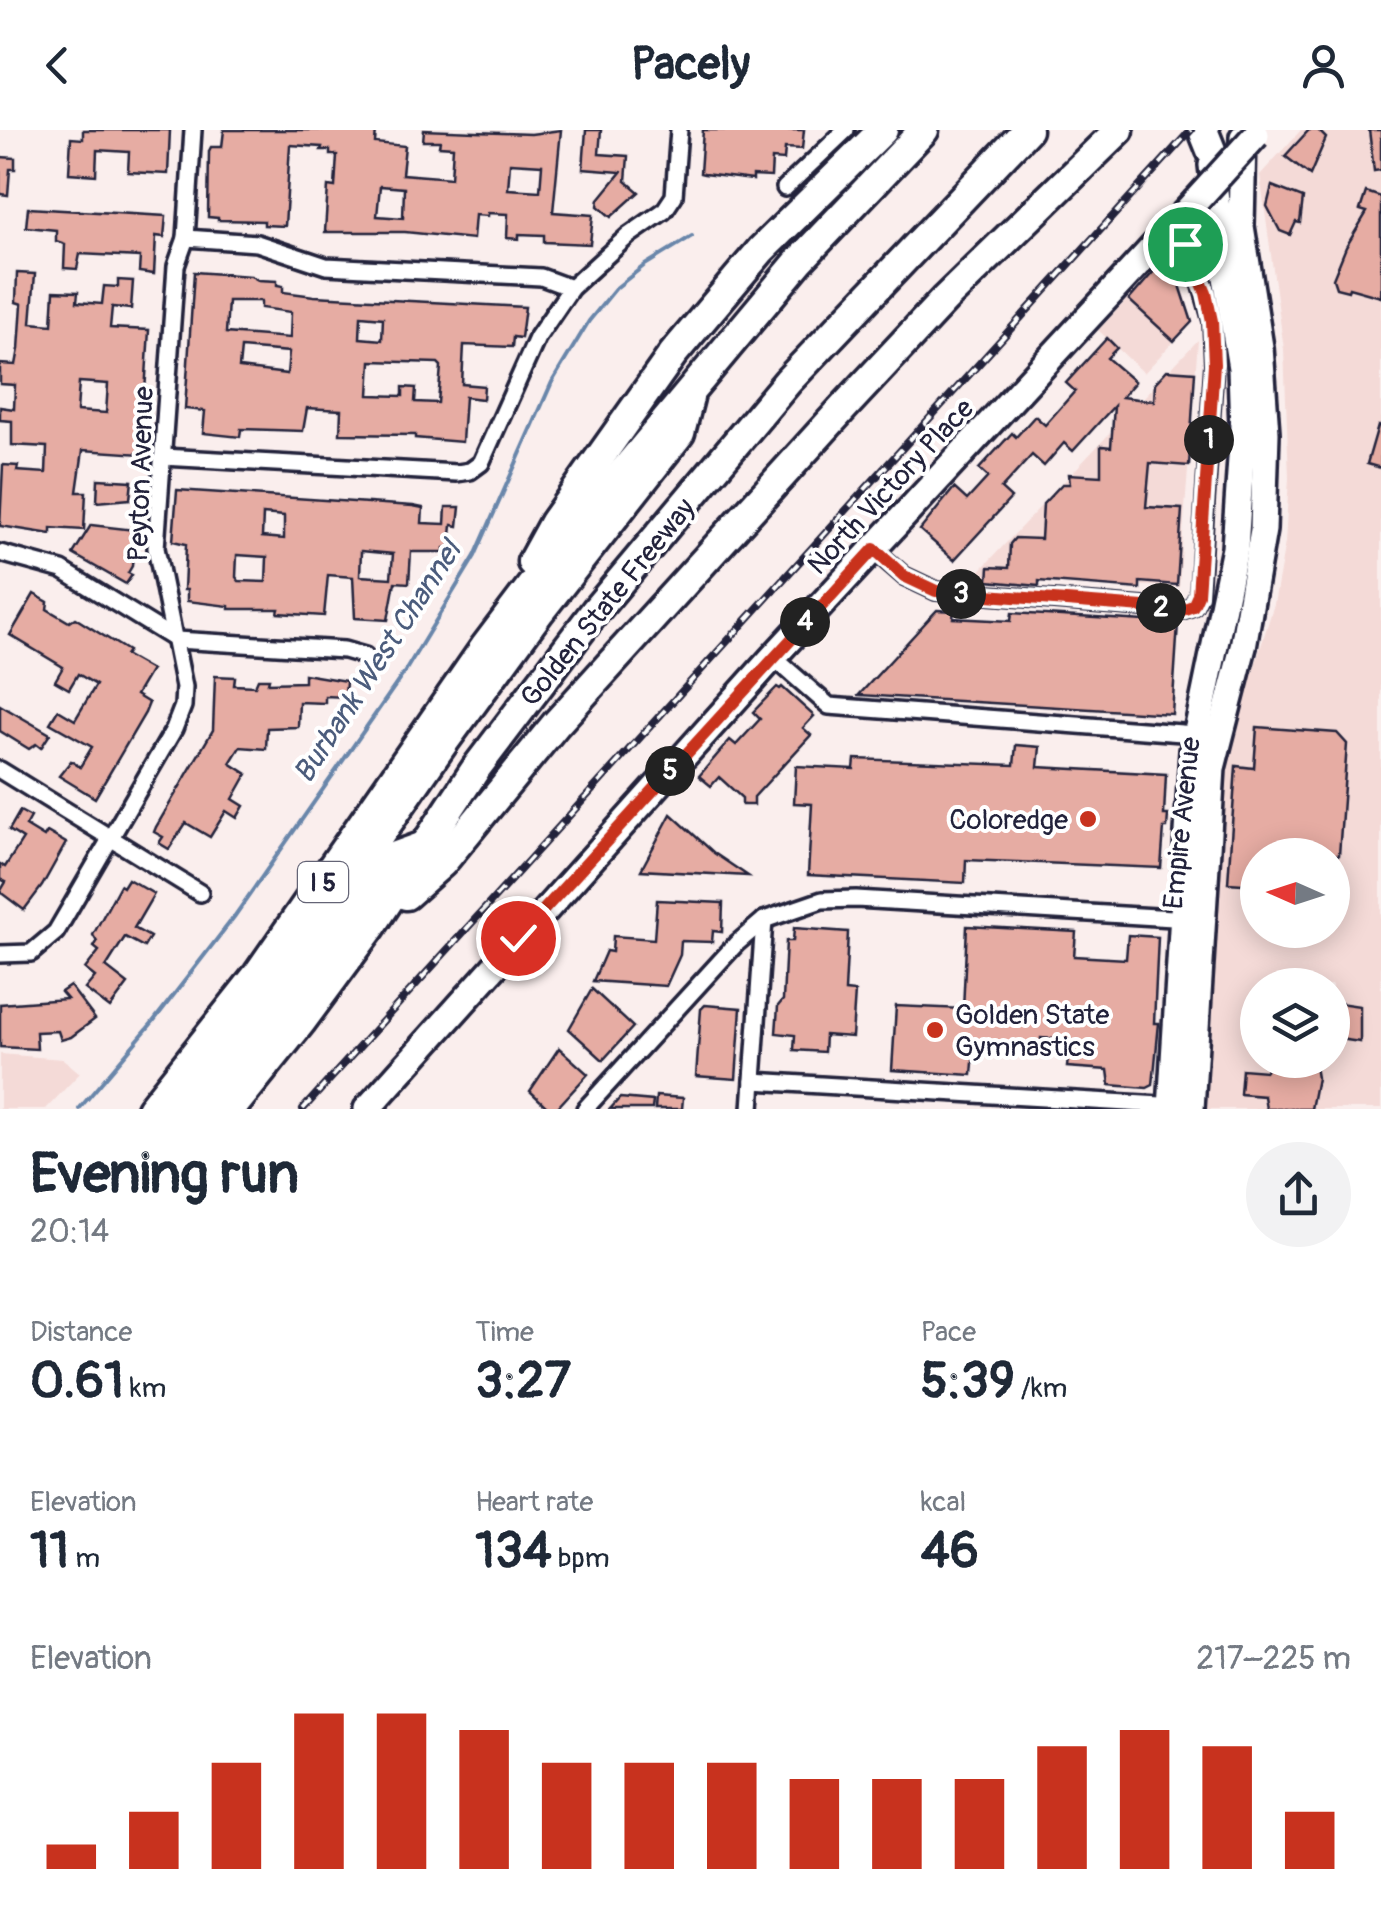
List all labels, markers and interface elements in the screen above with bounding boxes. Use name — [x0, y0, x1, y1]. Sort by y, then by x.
text: Pacely — [631, 37, 750, 93]
icon: back — [30, 38, 85, 93]
icon: person — [1296, 38, 1351, 93]
pin — [1143, 202, 1228, 287]
icon: arrive — [1158, 217, 1213, 272]
street label: Peyton Avenue — [121, 386, 162, 562]
street label: North Victory Place — [801, 392, 982, 582]
pin: 1 — [1184, 415, 1234, 465]
text: 1 — [1204, 422, 1214, 457]
street label: Golden State Freeway — [513, 492, 703, 714]
water label: Burbank West Channel — [286, 532, 471, 790]
pin: 3 — [936, 569, 986, 619]
text: 3 — [953, 576, 969, 611]
pin: 2 — [1136, 583, 1186, 633]
text: 2 — [1153, 590, 1169, 625]
pin: 4 — [780, 597, 830, 647]
text: 4 — [797, 604, 813, 639]
street label: Empire Avenue — [1156, 735, 1209, 911]
pin: 5 — [645, 746, 695, 796]
text: 5 — [662, 753, 678, 788]
place label: Coloredge — [949, 803, 1068, 838]
marker: Coloredge — [1077, 808, 1099, 830]
north arrow — [1240, 838, 1350, 948]
map controls — [1240, 838, 1350, 1078]
road number: I 5 — [298, 862, 348, 902]
pin — [476, 896, 561, 981]
icon: check — [491, 911, 546, 966]
button: layers — [1240, 968, 1350, 1078]
place label: Golden State Gymnastics — [955, 998, 1110, 1065]
marker: Golden State Gymnastics — [924, 1019, 946, 1041]
text: Evening run — [30, 1140, 299, 1209]
button: share — [1246, 1142, 1351, 1247]
text: 20:14 — [30, 1212, 109, 1252]
text: Distance — [30, 1315, 132, 1350]
text: Time — [475, 1315, 534, 1350]
text: Pace — [921, 1315, 976, 1350]
text: 0.61 — [30, 1350, 124, 1413]
text: 3:27 — [475, 1350, 571, 1413]
text: 5:39 — [921, 1350, 1015, 1413]
text: km — [124, 1371, 166, 1406]
text: /km — [1015, 1371, 1067, 1406]
text: Elevation — [30, 1485, 137, 1520]
text: Heart rate — [475, 1485, 593, 1520]
text: kcal — [921, 1485, 966, 1520]
text: 11 — [30, 1520, 69, 1583]
text: 134 — [475, 1520, 552, 1583]
text: 46 — [921, 1520, 979, 1583]
text: m — [69, 1541, 100, 1576]
text: bpm — [552, 1541, 610, 1576]
text: Elevation — [30, 1639, 152, 1679]
text: 217–225 m — [1196, 1639, 1351, 1679]

